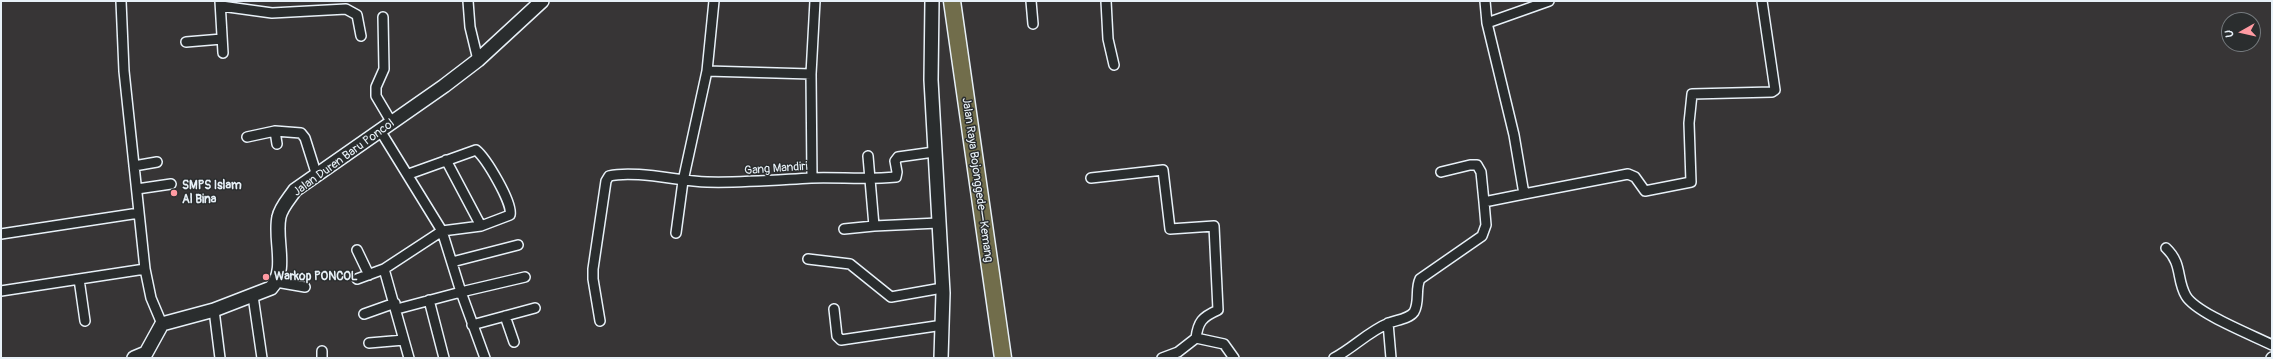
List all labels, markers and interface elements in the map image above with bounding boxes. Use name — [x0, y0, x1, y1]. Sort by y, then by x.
north arrow — [2221, 12, 2261, 52]
text: U — [2223, 29, 2237, 38]
street label: Jalan Raya Bojonggede—Kemang — [958, 97, 996, 263]
street label: Jalan Duren Baru Poncol — [291, 116, 397, 200]
street label: Gang Mandiri — [744, 160, 808, 178]
place label: SMPS Islam Al Bina — [182, 179, 242, 207]
marker: SMPS Islam Al Bina — [169, 188, 179, 198]
place label: Warkop PONCOL — [274, 270, 358, 284]
marker: Warkop PONCOL — [261, 272, 271, 282]

